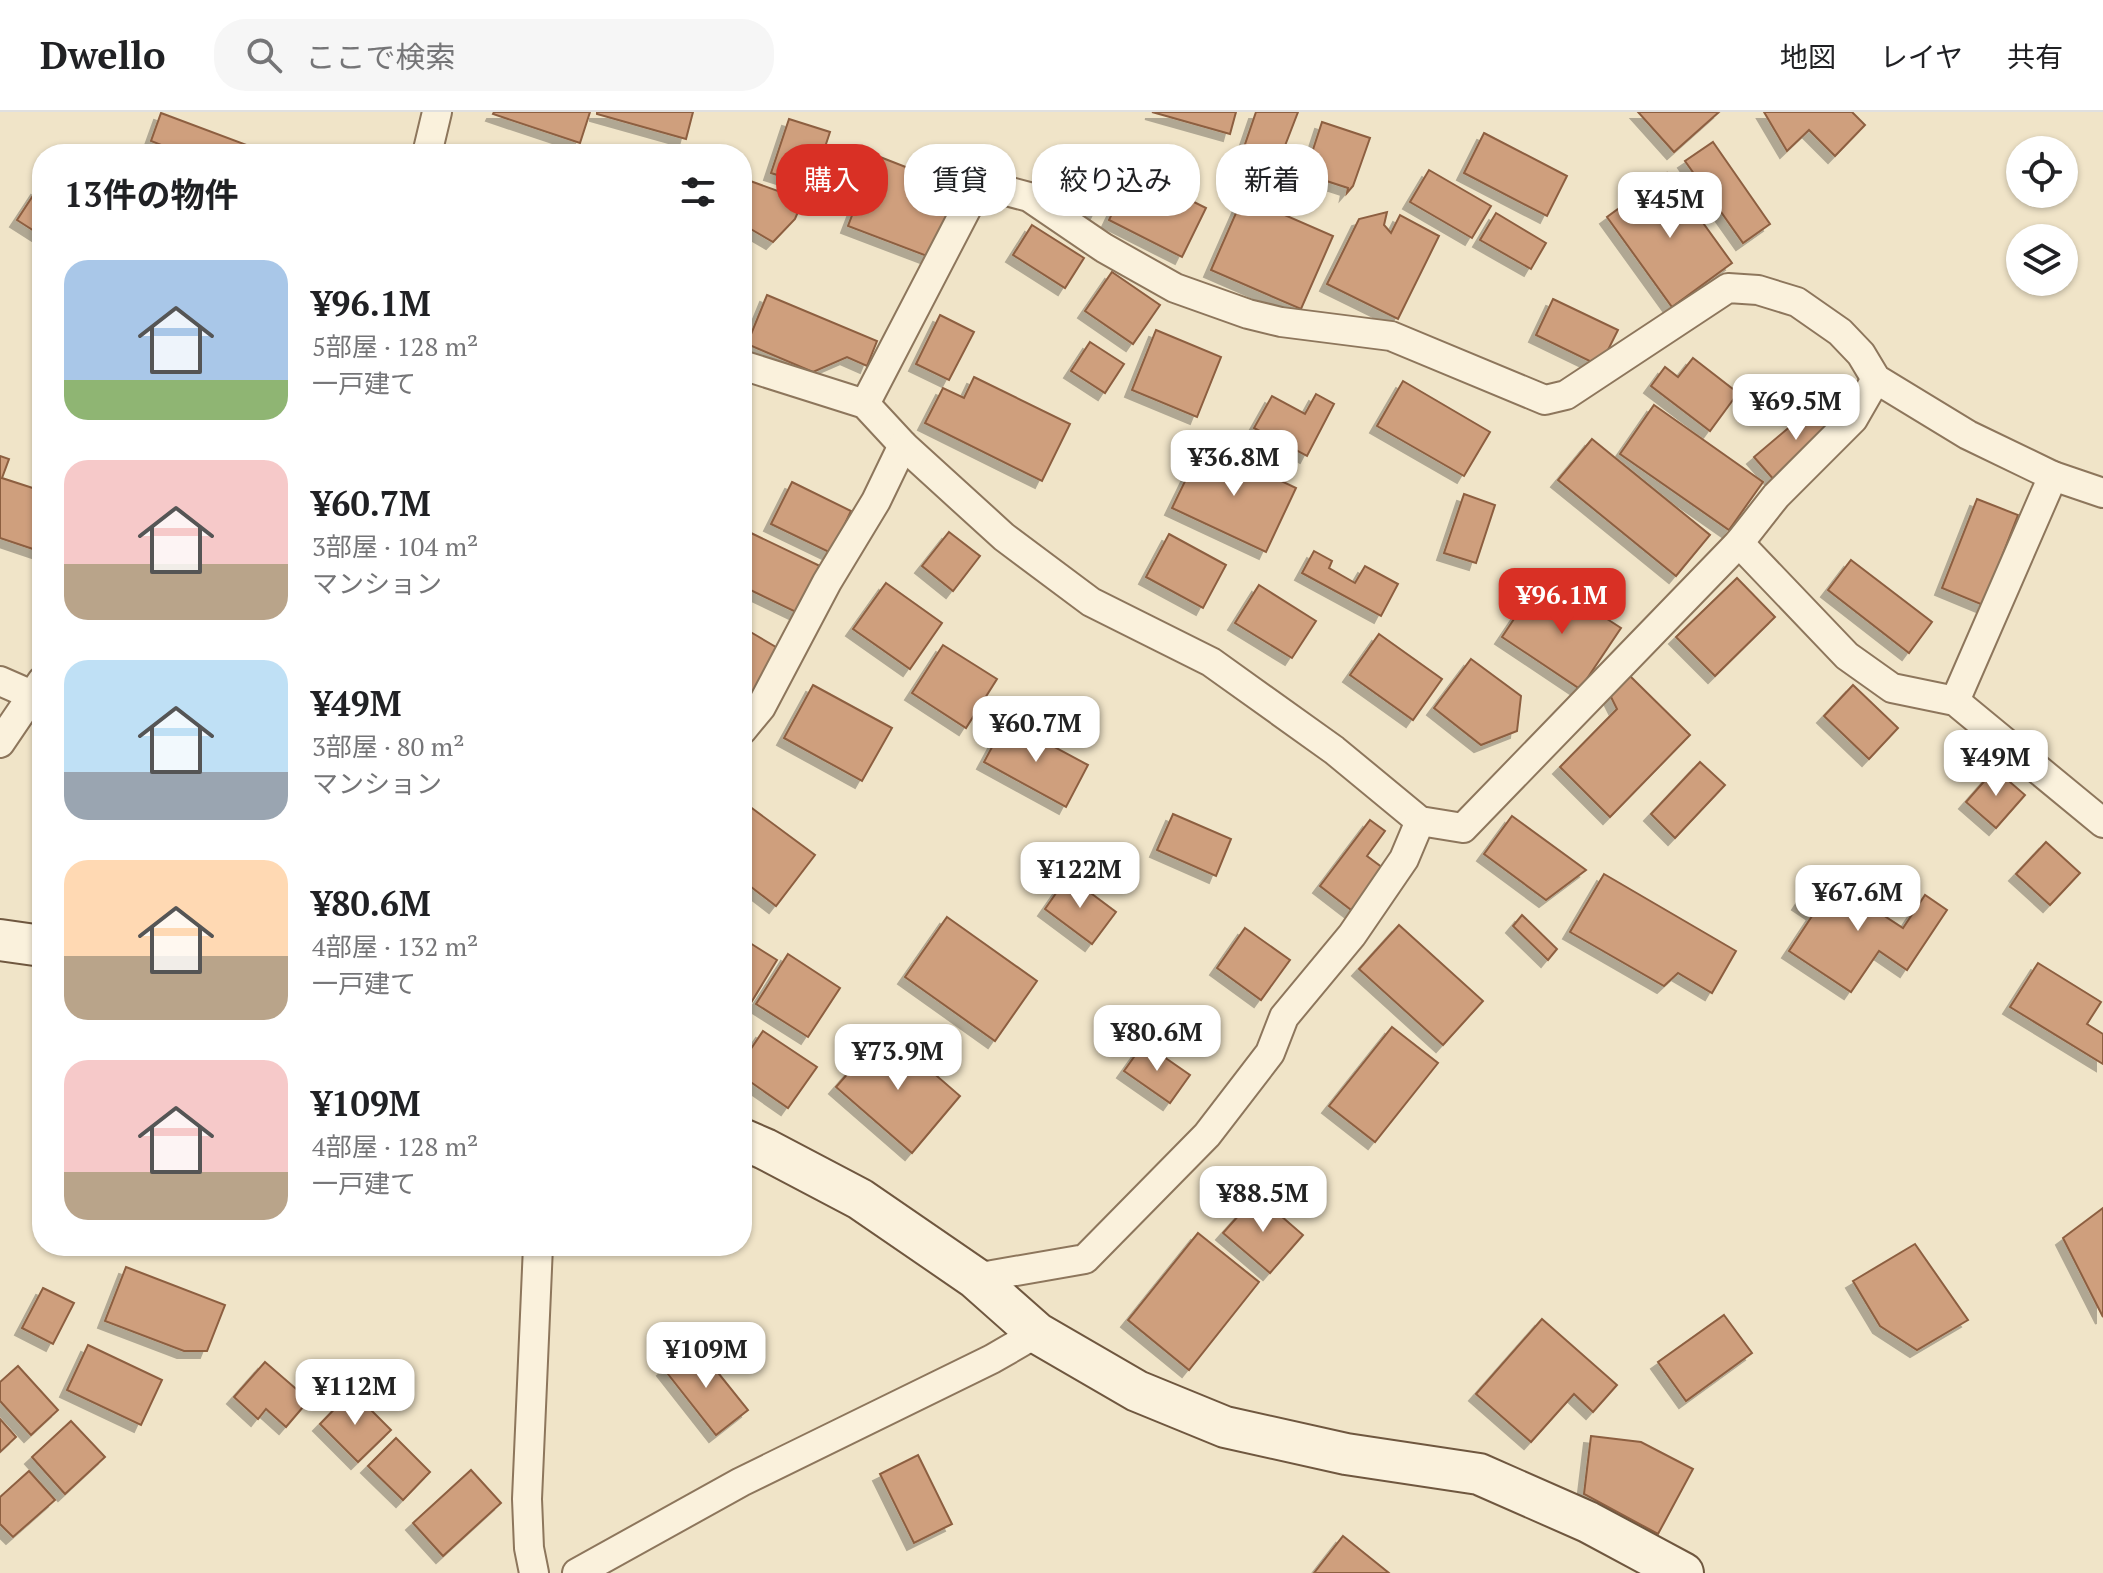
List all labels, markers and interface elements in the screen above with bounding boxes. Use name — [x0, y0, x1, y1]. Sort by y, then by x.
search box — [214, 19, 774, 91]
text: Dwello — [40, 30, 166, 80]
icon: search — [242, 33, 286, 77]
text: ここで検索 — [306, 37, 456, 77]
text: 地図 — [1780, 38, 1836, 75]
text: レイヤ — [1880, 38, 1963, 75]
text: 共有 — [2007, 38, 2063, 75]
map controls — [2006, 136, 2078, 296]
button: locate — [2006, 136, 2078, 208]
chip: 購入 — [776, 144, 888, 216]
chip: 賃貸 — [904, 144, 1016, 216]
chip: 絞り込み — [1032, 144, 1200, 216]
chip: 新着 — [1216, 144, 1328, 216]
icon: filters — [676, 170, 720, 214]
text: 13件の物件 — [64, 172, 238, 217]
pin: ¥45M — [1623, 172, 1717, 240]
text: ¥45M — [1636, 181, 1704, 215]
button: layers — [2006, 224, 2078, 296]
text: ¥96.1M — [312, 281, 431, 326]
icon: home — [128, 292, 224, 388]
text: 5部屋 · 128 m² — [312, 329, 478, 363]
text: 一戸建て — [312, 366, 416, 400]
pin: ¥69.5M — [1731, 374, 1861, 442]
text: ¥69.5M — [1751, 383, 1841, 417]
pin: ¥36.8M — [1169, 430, 1299, 498]
text: ¥36.8M — [1189, 439, 1279, 473]
text: ¥60.7M — [312, 481, 431, 526]
icon: home — [128, 492, 224, 588]
text: 3部屋 · 104 m² — [312, 529, 478, 563]
text: マンション — [312, 566, 442, 600]
pin: ¥96.1M — [1497, 568, 1627, 636]
text: ¥96.1M — [1517, 577, 1607, 611]
text: ¥49M — [312, 681, 401, 726]
icon: home — [128, 692, 224, 788]
pin: ¥60.7M — [971, 696, 1101, 764]
text: ¥60.7M — [991, 705, 1081, 739]
text: 3部屋 · 80 m² — [312, 729, 464, 763]
pin: ¥49M — [1949, 730, 2043, 798]
text: ¥49M — [1962, 739, 2030, 773]
text: マンション — [312, 766, 442, 800]
pin: ¥122M — [1024, 842, 1136, 910]
text: ¥122M — [1039, 851, 1121, 885]
pin: ¥67.6M — [1793, 865, 1923, 933]
text: ¥67.6M — [1813, 874, 1903, 908]
text: ¥80.6M — [312, 881, 431, 926]
icon: home — [128, 892, 224, 988]
text: 4部屋 · 132 m² — [312, 929, 478, 963]
text: 一戸建て — [312, 966, 416, 1000]
pin: ¥80.6M — [1092, 1005, 1222, 1073]
text: ¥80.6M — [1112, 1014, 1202, 1048]
pin: ¥73.9M — [833, 1024, 963, 1092]
text: ¥73.9M — [853, 1033, 943, 1067]
text: ¥109M — [312, 1081, 420, 1126]
icon: home — [128, 1092, 224, 1188]
text: 4部屋 · 128 m² — [312, 1129, 478, 1163]
text: 一戸建て — [312, 1166, 416, 1200]
pin: ¥88.5M — [1198, 1166, 1328, 1234]
text: ¥88.5M — [1218, 1175, 1308, 1209]
pin: ¥109M — [650, 1322, 762, 1390]
text: ¥109M — [665, 1331, 747, 1365]
pin: ¥112M — [299, 1359, 411, 1427]
text: ¥112M — [314, 1368, 396, 1402]

